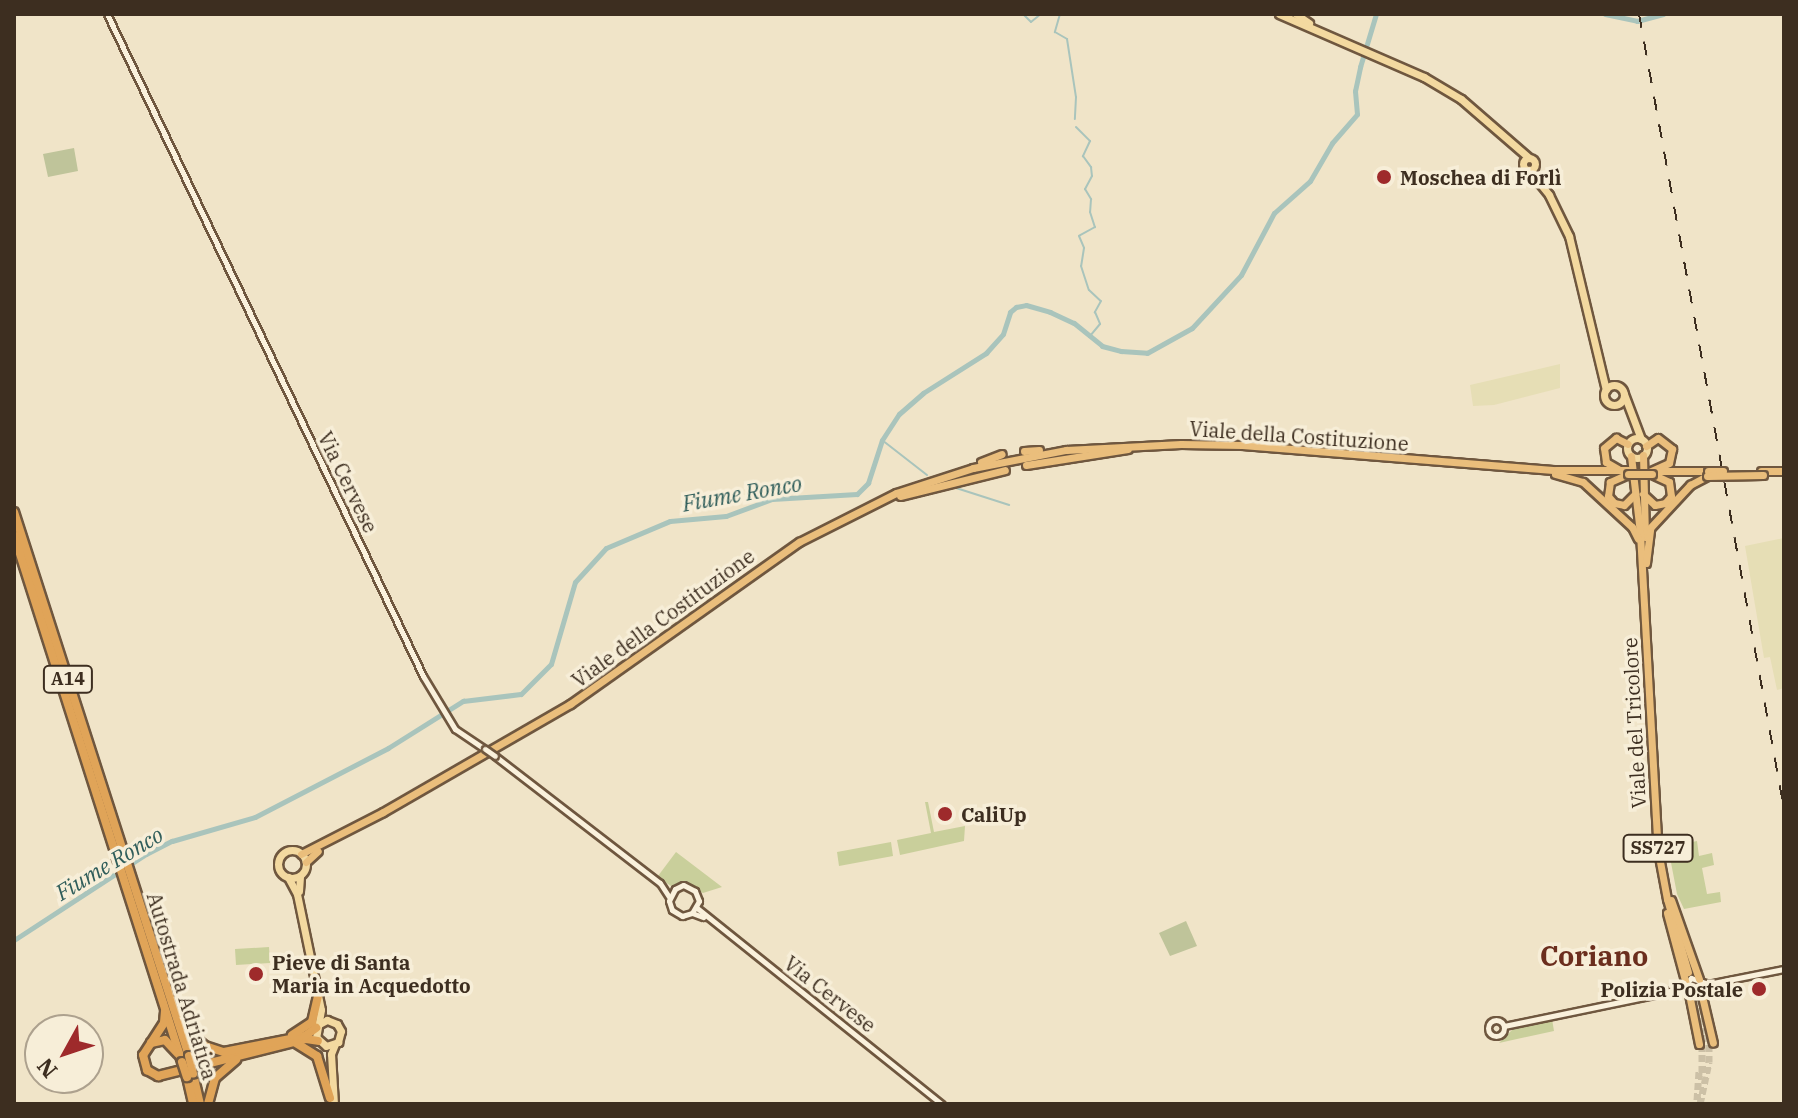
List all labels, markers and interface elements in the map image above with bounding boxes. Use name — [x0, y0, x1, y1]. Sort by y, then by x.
place label: Moschea di Forlì — [1400, 165, 1562, 189]
marker: Moschea di Forlì — [1375, 168, 1393, 186]
street label: Viale della Costituzione — [1189, 416, 1409, 456]
street label: Via Cervese — [313, 428, 383, 536]
water label: Fiume Ronco — [680, 470, 804, 516]
street label: Viale della Costituzione — [567, 544, 759, 692]
street label: Viale del Tricolore — [1618, 637, 1650, 809]
road number: A14 — [42, 665, 94, 693]
place label: CaliUp — [961, 802, 1027, 826]
marker: CaliUp — [936, 805, 954, 823]
water label: Fiume Ronco — [50, 821, 168, 905]
road number: SS727 — [1622, 834, 1694, 862]
street label: Autostrada Adriatica — [142, 890, 222, 1082]
district label: Coriano — [1540, 939, 1648, 973]
place label: Pieve di Santa Maria in Acquedotto — [272, 950, 471, 997]
street label: Via Cervese — [780, 951, 880, 1037]
marker: Pieve di Santa Maria in Acquedotto — [247, 965, 265, 983]
place label: Polizia Postale — [1600, 977, 1743, 1001]
marker: Polizia Postale — [1750, 980, 1768, 998]
north arrow — [24, 1014, 104, 1094]
text: N — [30, 1052, 63, 1084]

